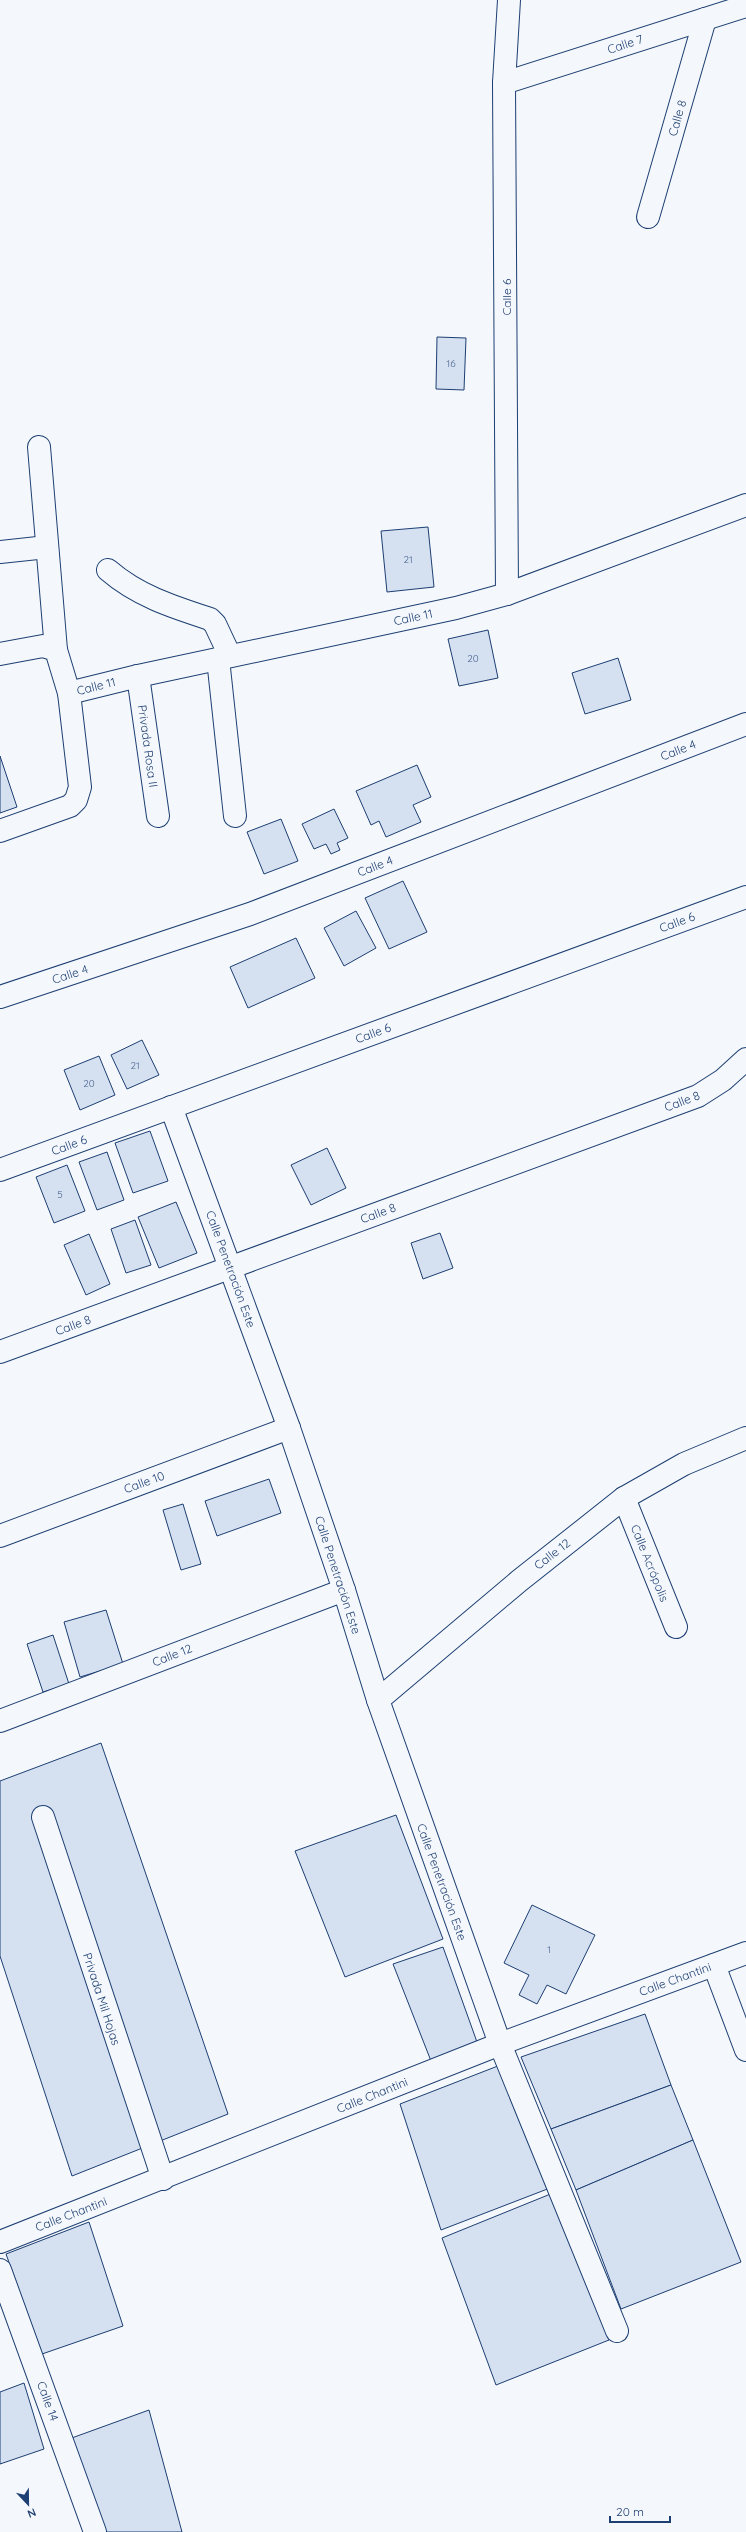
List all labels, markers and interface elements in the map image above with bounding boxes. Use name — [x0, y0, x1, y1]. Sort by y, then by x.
street label: Calle 7 — [605, 31, 645, 57]
street label: Calle 8 — [665, 98, 689, 138]
street label: Calle 6 — [499, 278, 514, 316]
house number: 16 — [446, 357, 456, 370]
house number: 21 — [403, 553, 413, 566]
street label: Calle 11 — [392, 606, 434, 628]
house number: 20 — [467, 652, 479, 665]
street label: Calle 11 — [75, 674, 117, 698]
street label: Privada Rosa II — [135, 704, 161, 788]
street label: Calle 4 — [658, 736, 698, 764]
street label: Calle 4 — [355, 852, 395, 880]
street label: Calle 6 — [657, 908, 697, 935]
street label: Calle 4 — [50, 961, 90, 987]
street label: Calle 6 — [353, 1019, 393, 1046]
house number: 21 — [130, 1059, 140, 1072]
house number: 20 — [83, 1077, 95, 1090]
street label: Calle 8 — [662, 1087, 702, 1115]
street label: Calle 6 — [49, 1131, 89, 1158]
house number: 5 — [57, 1188, 63, 1201]
street label: Calle 8 — [358, 1200, 398, 1226]
street label: Calle Penetración Este — [203, 1208, 259, 1330]
street label: Calle 8 — [53, 1312, 93, 1338]
street label: Calle 10 — [122, 1468, 166, 1496]
street label: Calle Penetración Este — [312, 1514, 364, 1636]
street label: Calle Acrópolis — [628, 1522, 672, 1604]
street label: Calle 12 — [531, 1535, 573, 1573]
street label: Calle 12 — [150, 1640, 194, 1669]
street label: Calle Penetración Este — [414, 1821, 470, 1943]
house number: 1 — [547, 1943, 551, 1956]
street label: Privada Mil Hojas — [80, 1951, 124, 2047]
street label: Calle Chantini — [637, 1959, 713, 1999]
street label: Calle Chantini — [334, 2074, 410, 2116]
street label: Calle Chantini — [33, 2193, 109, 2235]
street label: Calle 14 — [34, 2379, 62, 2423]
north arrow — [8, 2484, 48, 2524]
scale bar — [610, 2498, 670, 2524]
text: 20 m — [616, 2504, 644, 2519]
text: N — [25, 2505, 38, 2521]

